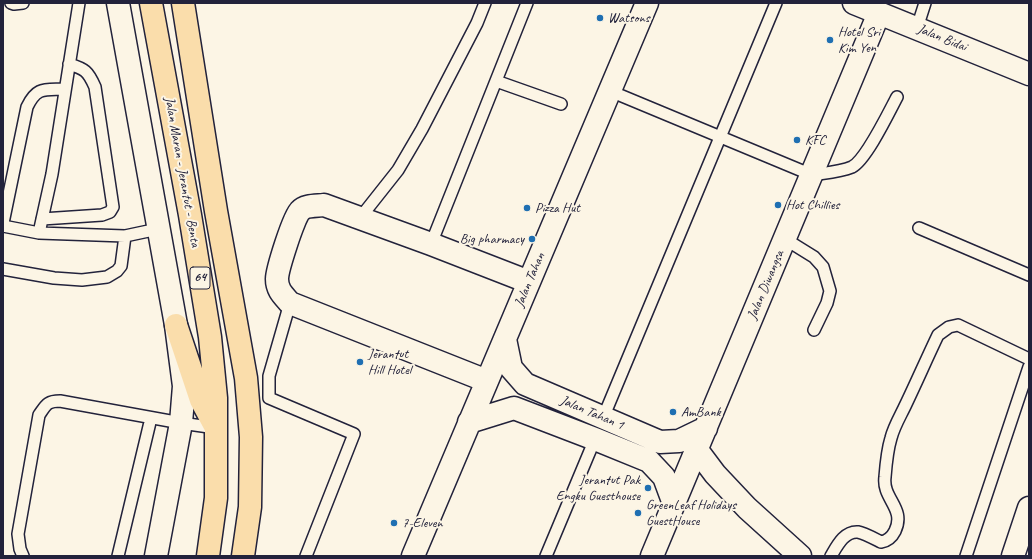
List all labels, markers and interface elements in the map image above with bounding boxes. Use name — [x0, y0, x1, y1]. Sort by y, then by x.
place label: Watsons — [608, 10, 650, 26]
marker: Watsons — [595, 13, 605, 23]
street label: Jalan Bidai — [915, 21, 969, 55]
place label: Hotel Sri Kim Yen — [838, 24, 880, 56]
marker: Hotel Sri Kim Yen — [825, 35, 835, 45]
street label: Jalan Maran - Jerantut - Benta — [161, 96, 203, 248]
place label: KFC — [805, 132, 825, 148]
marker: KFC — [792, 135, 802, 145]
place label: Hot Chillies — [786, 197, 839, 213]
place label: Pizza Hut — [535, 200, 580, 216]
marker: Hot Chillies — [773, 200, 783, 210]
marker: Pizza Hut — [522, 203, 532, 213]
place label: Big pharmacy — [460, 231, 524, 247]
marker: Big pharmacy — [527, 234, 537, 244]
street label: Jalan Diwangsa — [744, 248, 788, 322]
street label: Jalan Tahan — [511, 250, 549, 310]
road number: 64 — [190, 267, 210, 289]
place label: Jerantut Hill Hotel — [368, 346, 411, 378]
marker: Jerantut Hill Hotel — [355, 357, 365, 367]
street label: Jalan Tahan 1 — [558, 392, 626, 434]
place label: AmBank — [681, 404, 721, 420]
marker: AmBank — [668, 407, 678, 417]
place label: Jerantut Pak Engku Guesthouse — [556, 472, 640, 504]
marker: Jerantut Pak Engku Guesthouse — [643, 483, 653, 493]
place label: GreenLeaf Holidays GuestHouse — [646, 497, 736, 530]
marker: GreenLeaf Holidays GuestHouse — [633, 508, 643, 518]
place label: 7-Eleven — [402, 515, 443, 531]
marker: 7-Eleven — [389, 518, 399, 528]

